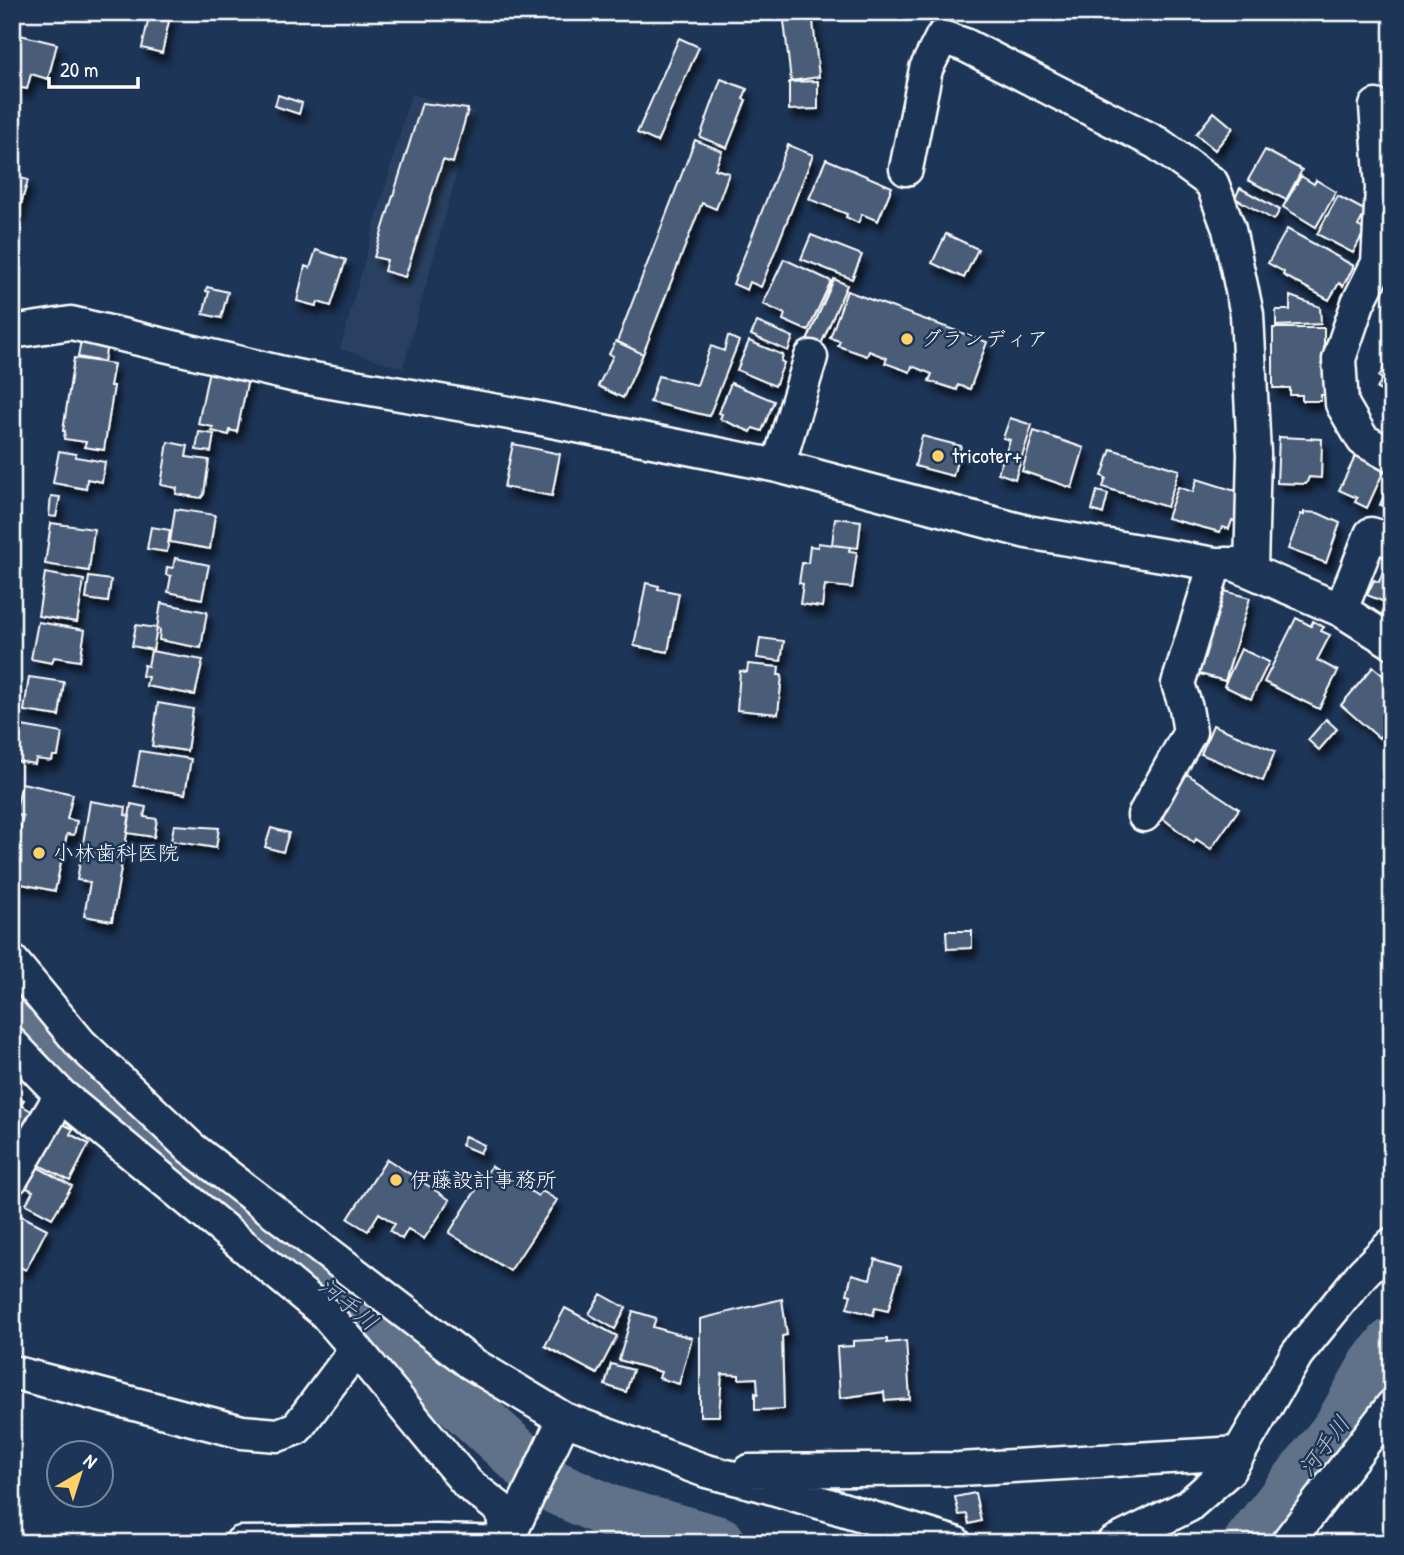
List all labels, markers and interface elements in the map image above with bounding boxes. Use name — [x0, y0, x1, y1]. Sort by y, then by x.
scale bar — [49, 46, 138, 90]
text: 20 m — [60, 55, 98, 84]
place label: グランディア — [921, 324, 1048, 353]
marker: グランディア — [899, 331, 915, 347]
place label: tricoter+ — [952, 441, 1022, 470]
marker: tricoter+ — [930, 448, 946, 464]
place label: 小林歯科医院 — [53, 838, 179, 867]
marker: 小林歯科医院 — [31, 845, 47, 861]
place label: 伊藤設計事務所 — [410, 1165, 557, 1194]
marker: 伊藤設計事務所 — [388, 1172, 404, 1188]
water label: 河手川 — [312, 1270, 385, 1337]
water label: 河手川 — [1290, 1409, 1357, 1483]
north arrow — [46, 1440, 116, 1510]
text: N — [79, 1448, 103, 1474]

